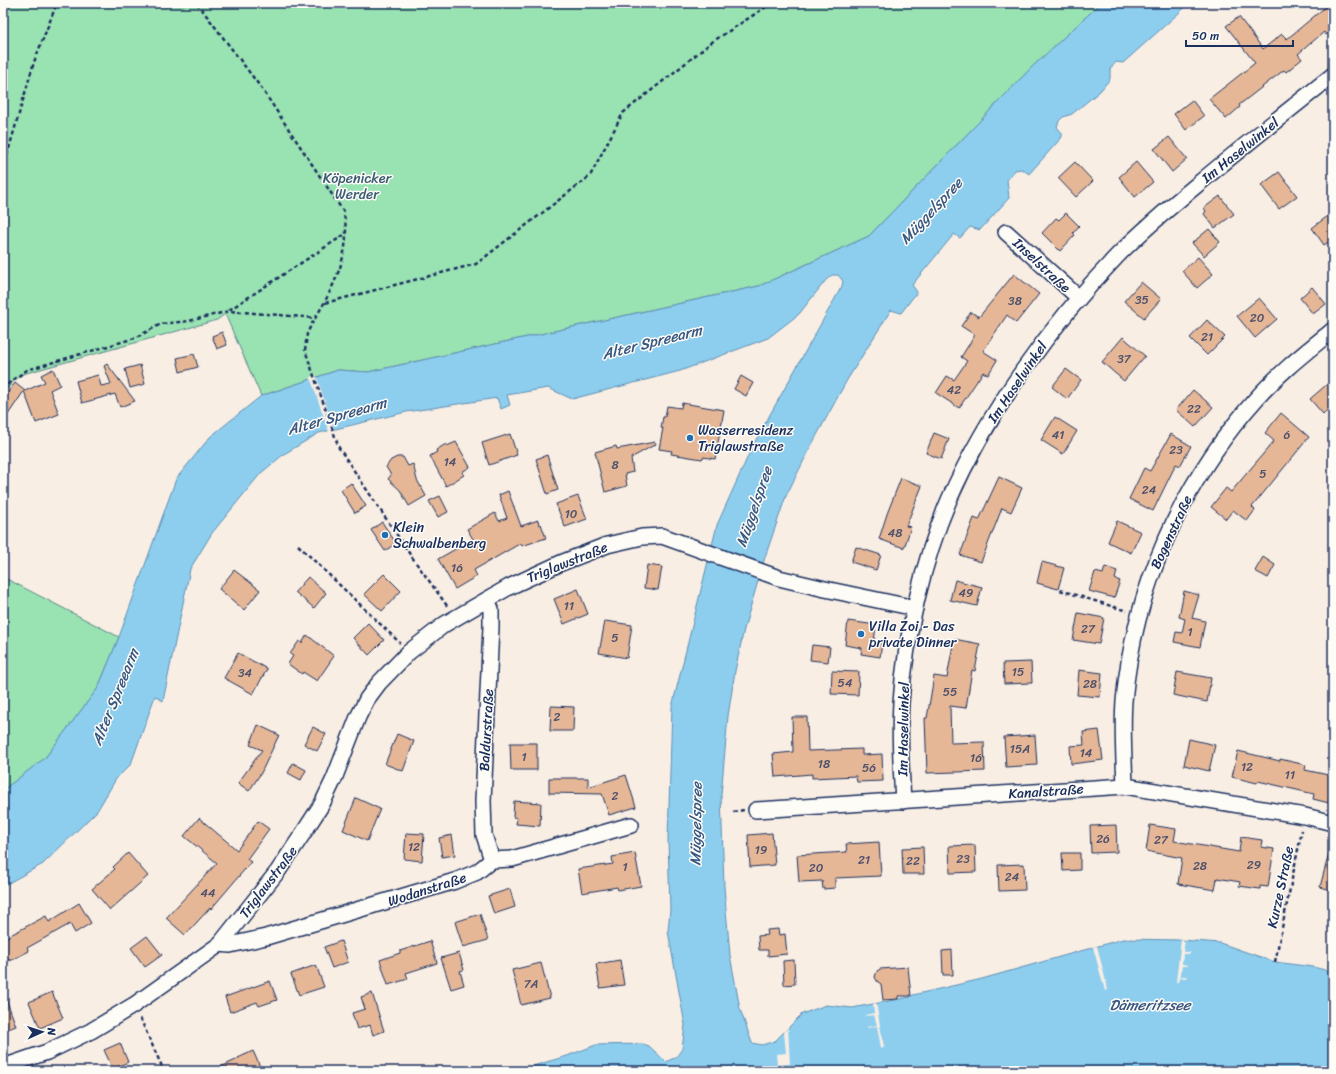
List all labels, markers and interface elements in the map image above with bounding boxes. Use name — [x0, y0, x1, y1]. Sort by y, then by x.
scale bar — [1186, 22, 1293, 48]
text: 50 m — [1192, 25, 1219, 47]
street label: Im Haselwinkel — [1195, 110, 1286, 190]
park label: Köpenicker Werder — [323, 166, 393, 207]
water label: Müggelspree — [893, 170, 970, 250]
street label: Inselstraße — [1006, 231, 1077, 299]
house number: 35 — [1135, 289, 1149, 311]
house number: 38 — [1008, 290, 1022, 312]
house number: 20 — [1250, 307, 1265, 329]
water label: Alter Spreearm — [598, 317, 706, 367]
house number: 21 — [1201, 326, 1213, 348]
street label: Im Haselwinkel — [980, 335, 1055, 429]
house number: 37 — [1117, 348, 1132, 370]
house number: 42 — [947, 379, 961, 401]
water label: Alter Spreearm — [283, 389, 391, 443]
house number: 22 — [1187, 398, 1201, 420]
place label: Wasserresidenz Triglawstraße — [698, 418, 794, 459]
house number: 41 — [1052, 424, 1064, 446]
house number: 6 — [1284, 424, 1291, 446]
marker: Wasserresidenz Triglawstraße — [685, 433, 695, 443]
house number: 23 — [1169, 439, 1183, 461]
house number: 14 — [444, 451, 457, 473]
house number: 8 — [611, 454, 619, 476]
water label: Müggelspree — [728, 462, 780, 551]
house number: 5 — [1259, 463, 1267, 485]
house number: 24 — [1142, 479, 1157, 501]
street label: Bogenstraße — [1143, 491, 1200, 573]
house number: 10 — [565, 503, 578, 525]
place label: Klein Schwalbenberg — [393, 515, 486, 556]
house number: 48 — [888, 522, 902, 544]
marker: Klein Schwalbenberg — [380, 530, 390, 540]
street label: Triglawstraße — [523, 535, 612, 590]
house number: 16 — [451, 557, 463, 579]
house number: 49 — [959, 582, 973, 604]
house number: 11 — [564, 595, 574, 617]
place label: Villa Zoi - Das private Dinner — [868, 614, 958, 655]
house number: 27 — [1081, 618, 1096, 640]
house number: 1 — [1187, 621, 1193, 643]
house number: 5 — [611, 627, 619, 649]
marker: Villa Zoi - Das private Dinner — [856, 629, 866, 639]
water label: Alter Spreearm — [83, 643, 147, 750]
house number: 15 — [1012, 661, 1024, 683]
house number: 34 — [238, 662, 253, 684]
house number: 54 — [838, 672, 853, 694]
house number: 28 — [1083, 673, 1097, 695]
street label: Im Haselwinkel — [890, 681, 917, 777]
house number: 55 — [943, 681, 957, 703]
street label: Baldurstraße — [472, 688, 501, 772]
house number: 2 — [554, 706, 561, 728]
house number: 15A — [1010, 738, 1030, 760]
house number: 14 — [1080, 742, 1093, 764]
house number: 1 — [521, 746, 527, 768]
house number: 16 — [970, 747, 982, 769]
house number: 18 — [818, 753, 830, 775]
house number: 12 — [1241, 756, 1253, 778]
house number: 56 — [862, 757, 876, 779]
house number: 11 — [1285, 764, 1295, 786]
street label: Kanalstraße — [1007, 776, 1085, 807]
water label: Müggelspree — [682, 780, 710, 866]
house number: 2 — [612, 785, 619, 807]
house number: 26 — [1096, 828, 1110, 850]
house number: 27 — [1154, 829, 1169, 851]
house number: 12 — [408, 836, 420, 858]
house number: 19 — [755, 839, 767, 861]
street label: Triglawstraße — [233, 841, 304, 924]
street label: Kurze Straße — [1260, 844, 1301, 930]
house number: 23 — [956, 848, 970, 870]
house number: 21 — [858, 849, 870, 871]
house number: 22 — [906, 850, 920, 872]
house number: 29 — [1247, 854, 1261, 876]
house number: 28 — [1193, 855, 1207, 877]
house number: 1 — [622, 856, 628, 878]
house number: 20 — [809, 857, 824, 879]
street label: Wodanstraße — [385, 865, 470, 914]
house number: 24 — [1005, 866, 1020, 888]
house number: 44 — [200, 882, 216, 904]
house number: 7A — [524, 973, 538, 995]
water label: Dämeritzsee — [1109, 992, 1192, 1018]
north arrow — [22, 1012, 62, 1052]
text: N — [42, 1026, 61, 1036]

